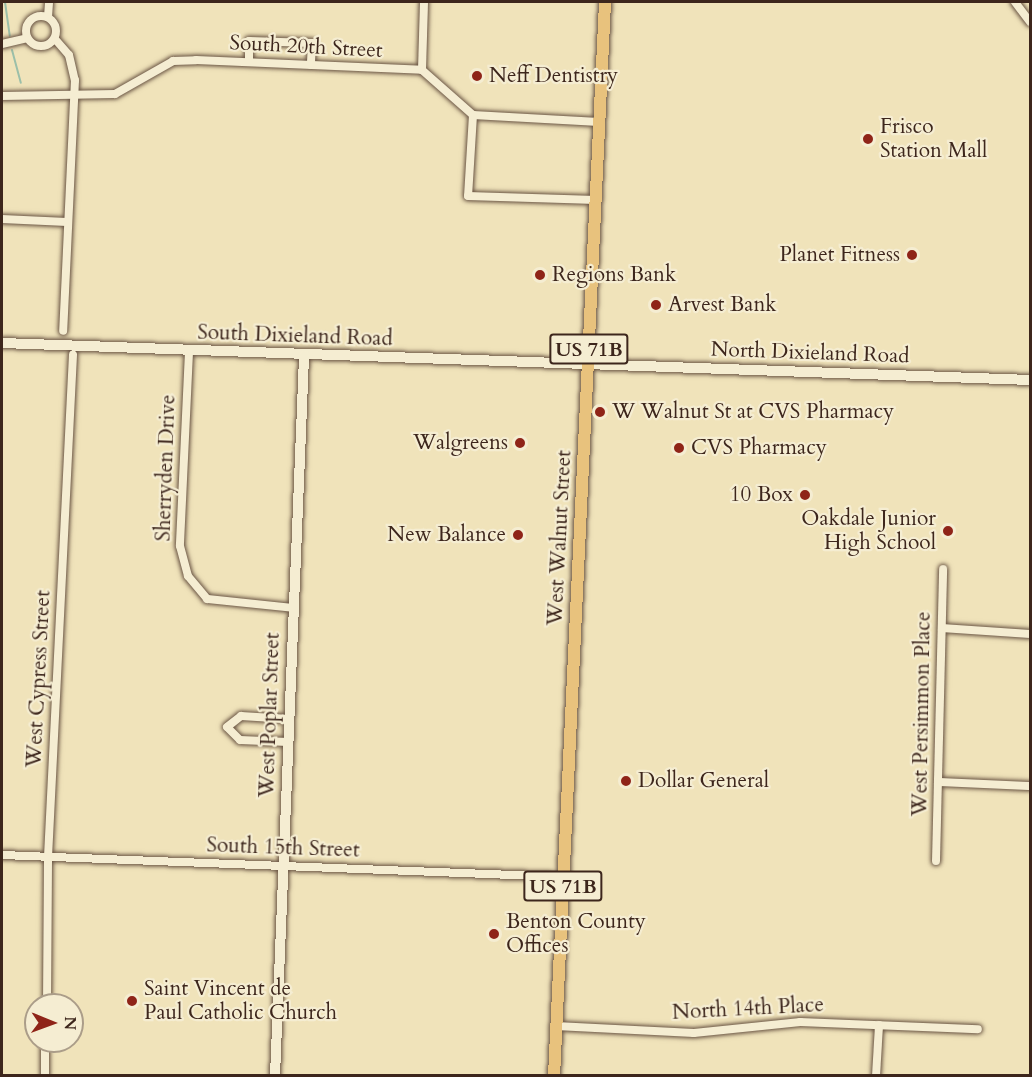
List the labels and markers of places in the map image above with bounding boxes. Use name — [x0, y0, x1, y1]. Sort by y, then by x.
place label: Neff Dentistry — [489, 63, 618, 89]
marker: Neff Dentistry — [470, 69, 484, 83]
place label: Frisco Station Mall — [880, 114, 987, 164]
marker: Frisco Station Mall — [861, 132, 875, 146]
place label: Planet Fitness — [779, 242, 900, 268]
marker: Planet Fitness — [905, 248, 919, 262]
place label: Regions Bank — [552, 262, 676, 288]
marker: Regions Bank — [533, 268, 547, 282]
place label: Arvest Bank — [668, 292, 777, 318]
marker: Arvest Bank — [649, 298, 663, 312]
place label: W Walnut St at CVS Pharmacy — [612, 399, 894, 425]
marker: W Walnut St at CVS Pharmacy — [593, 405, 607, 419]
place label: Walgreens — [413, 430, 508, 456]
place label: CVS Pharmacy — [691, 435, 827, 461]
marker: Walgreens — [513, 436, 527, 450]
marker: CVS Pharmacy — [672, 441, 686, 455]
place label: 10 Box — [730, 482, 793, 508]
marker: 10 Box — [798, 488, 812, 502]
place label: Oakdale Junior High School — [801, 506, 936, 556]
place label: New Balance — [387, 522, 506, 548]
marker: Oakdale Junior High School — [941, 524, 955, 538]
marker: New Balance — [511, 528, 525, 542]
place label: Dollar General — [638, 768, 769, 794]
marker: Dollar General — [619, 774, 633, 788]
place label: Benton County Offices — [506, 909, 646, 959]
marker: Benton County Offices — [487, 927, 501, 941]
place label: Saint Vincent de Paul Catholic Church — [144, 976, 337, 1026]
marker: Saint Vincent de Paul Catholic Church — [125, 994, 139, 1008]

